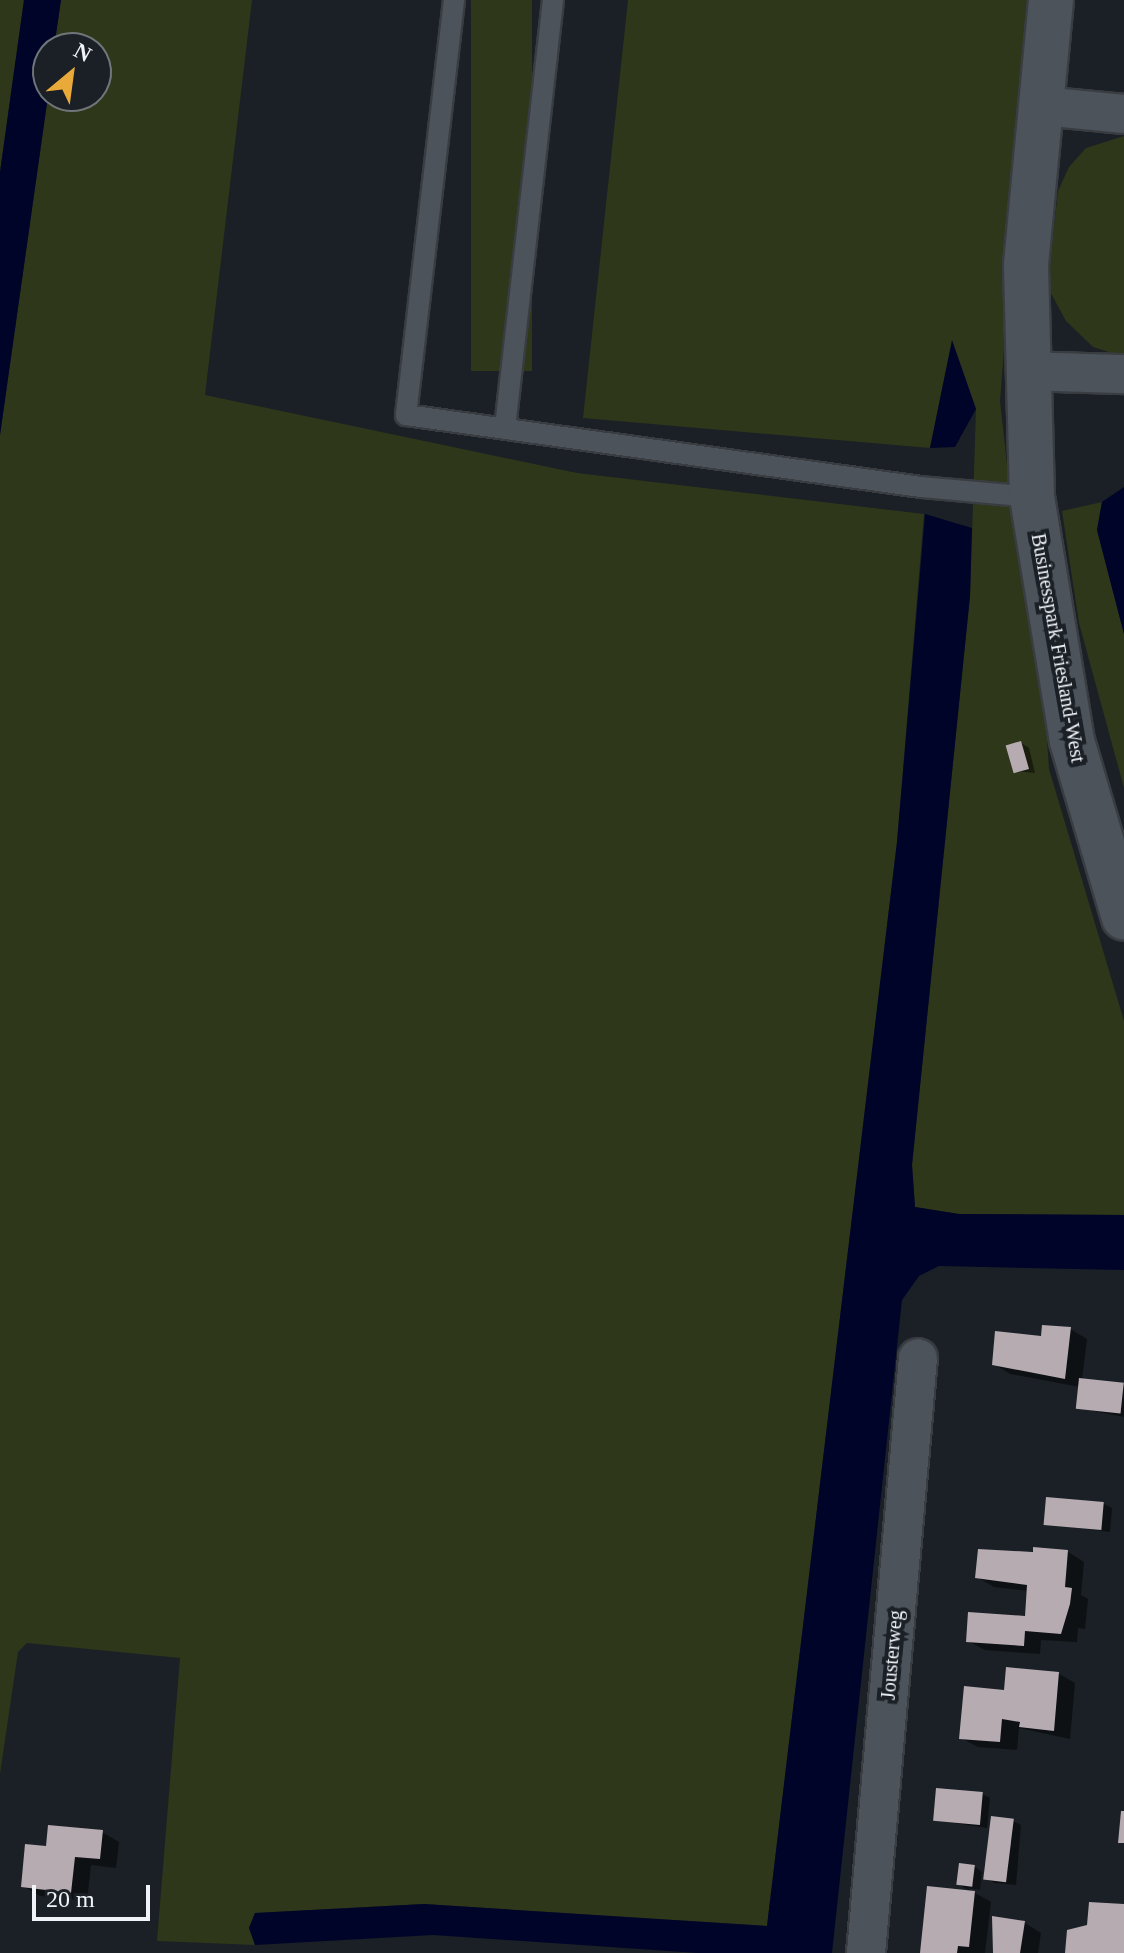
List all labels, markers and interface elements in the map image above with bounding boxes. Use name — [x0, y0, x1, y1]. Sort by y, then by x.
north arrow — [32, 32, 112, 112]
text: N — [70, 38, 96, 67]
street label: Businesspark Friesland-West — [1026, 532, 1090, 764]
street label: Jousterweg — [876, 1609, 908, 1701]
scale bar — [36, 1869, 154, 1919]
text: 20 m — [46, 1886, 95, 1912]

